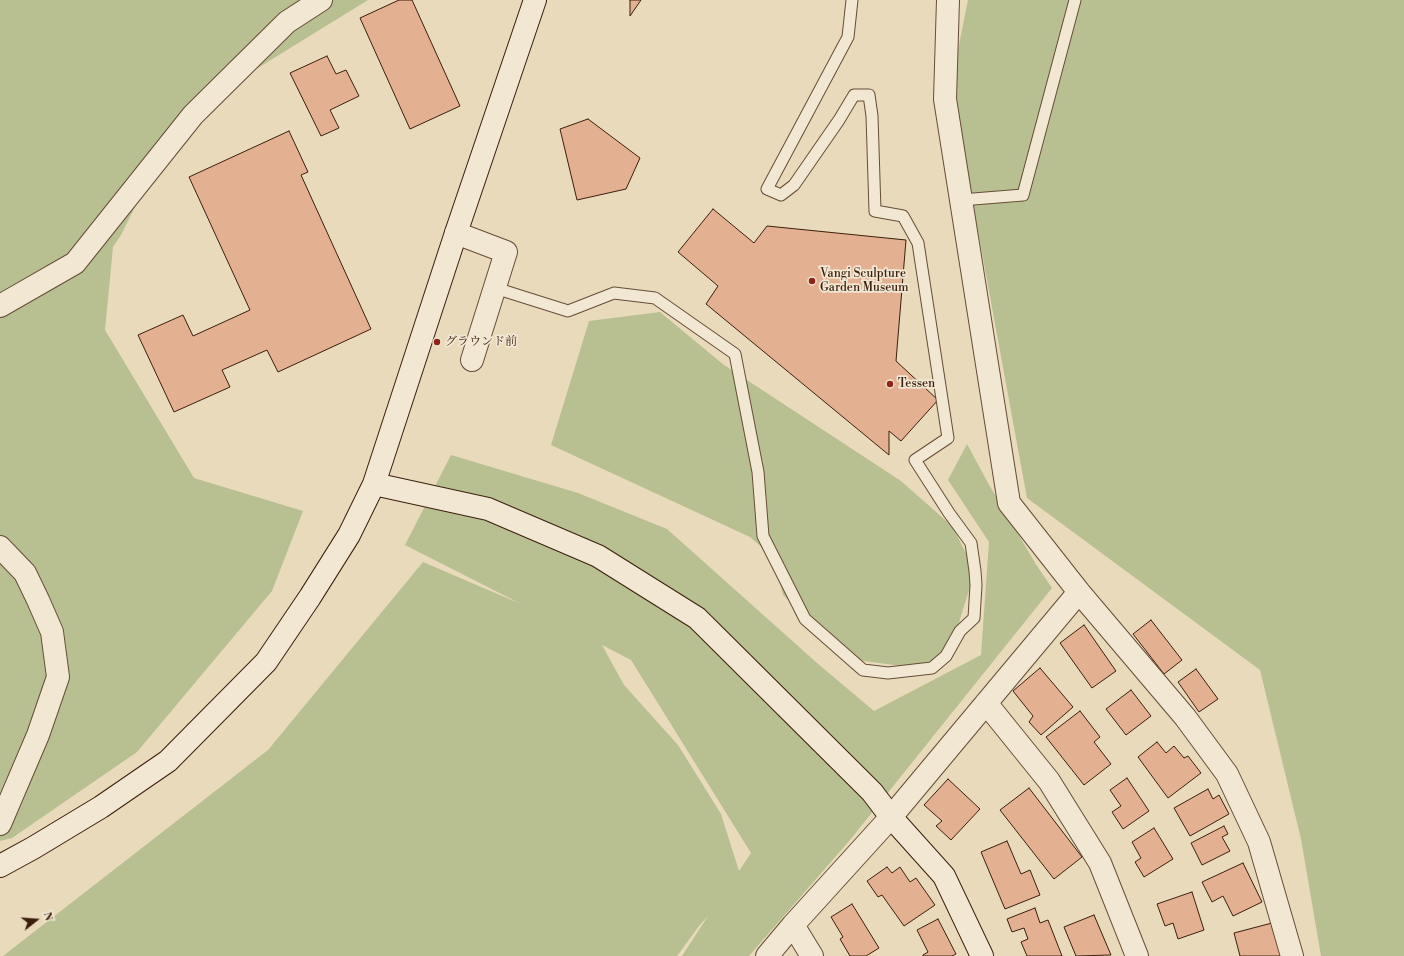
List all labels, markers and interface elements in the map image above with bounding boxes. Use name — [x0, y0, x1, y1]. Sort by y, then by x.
place label: Vangi Sculpture Garden Museum — [820, 267, 909, 295]
marker: Vangi Sculpture Garden Museum — [807, 276, 817, 286]
place label: グラウンド前 — [445, 335, 517, 349]
marker: グラウンド前 — [432, 337, 442, 347]
place label: Tessen — [898, 377, 935, 391]
marker: Tessen — [885, 379, 895, 389]
north arrow — [16, 900, 56, 940]
text: N — [40, 910, 55, 923]

